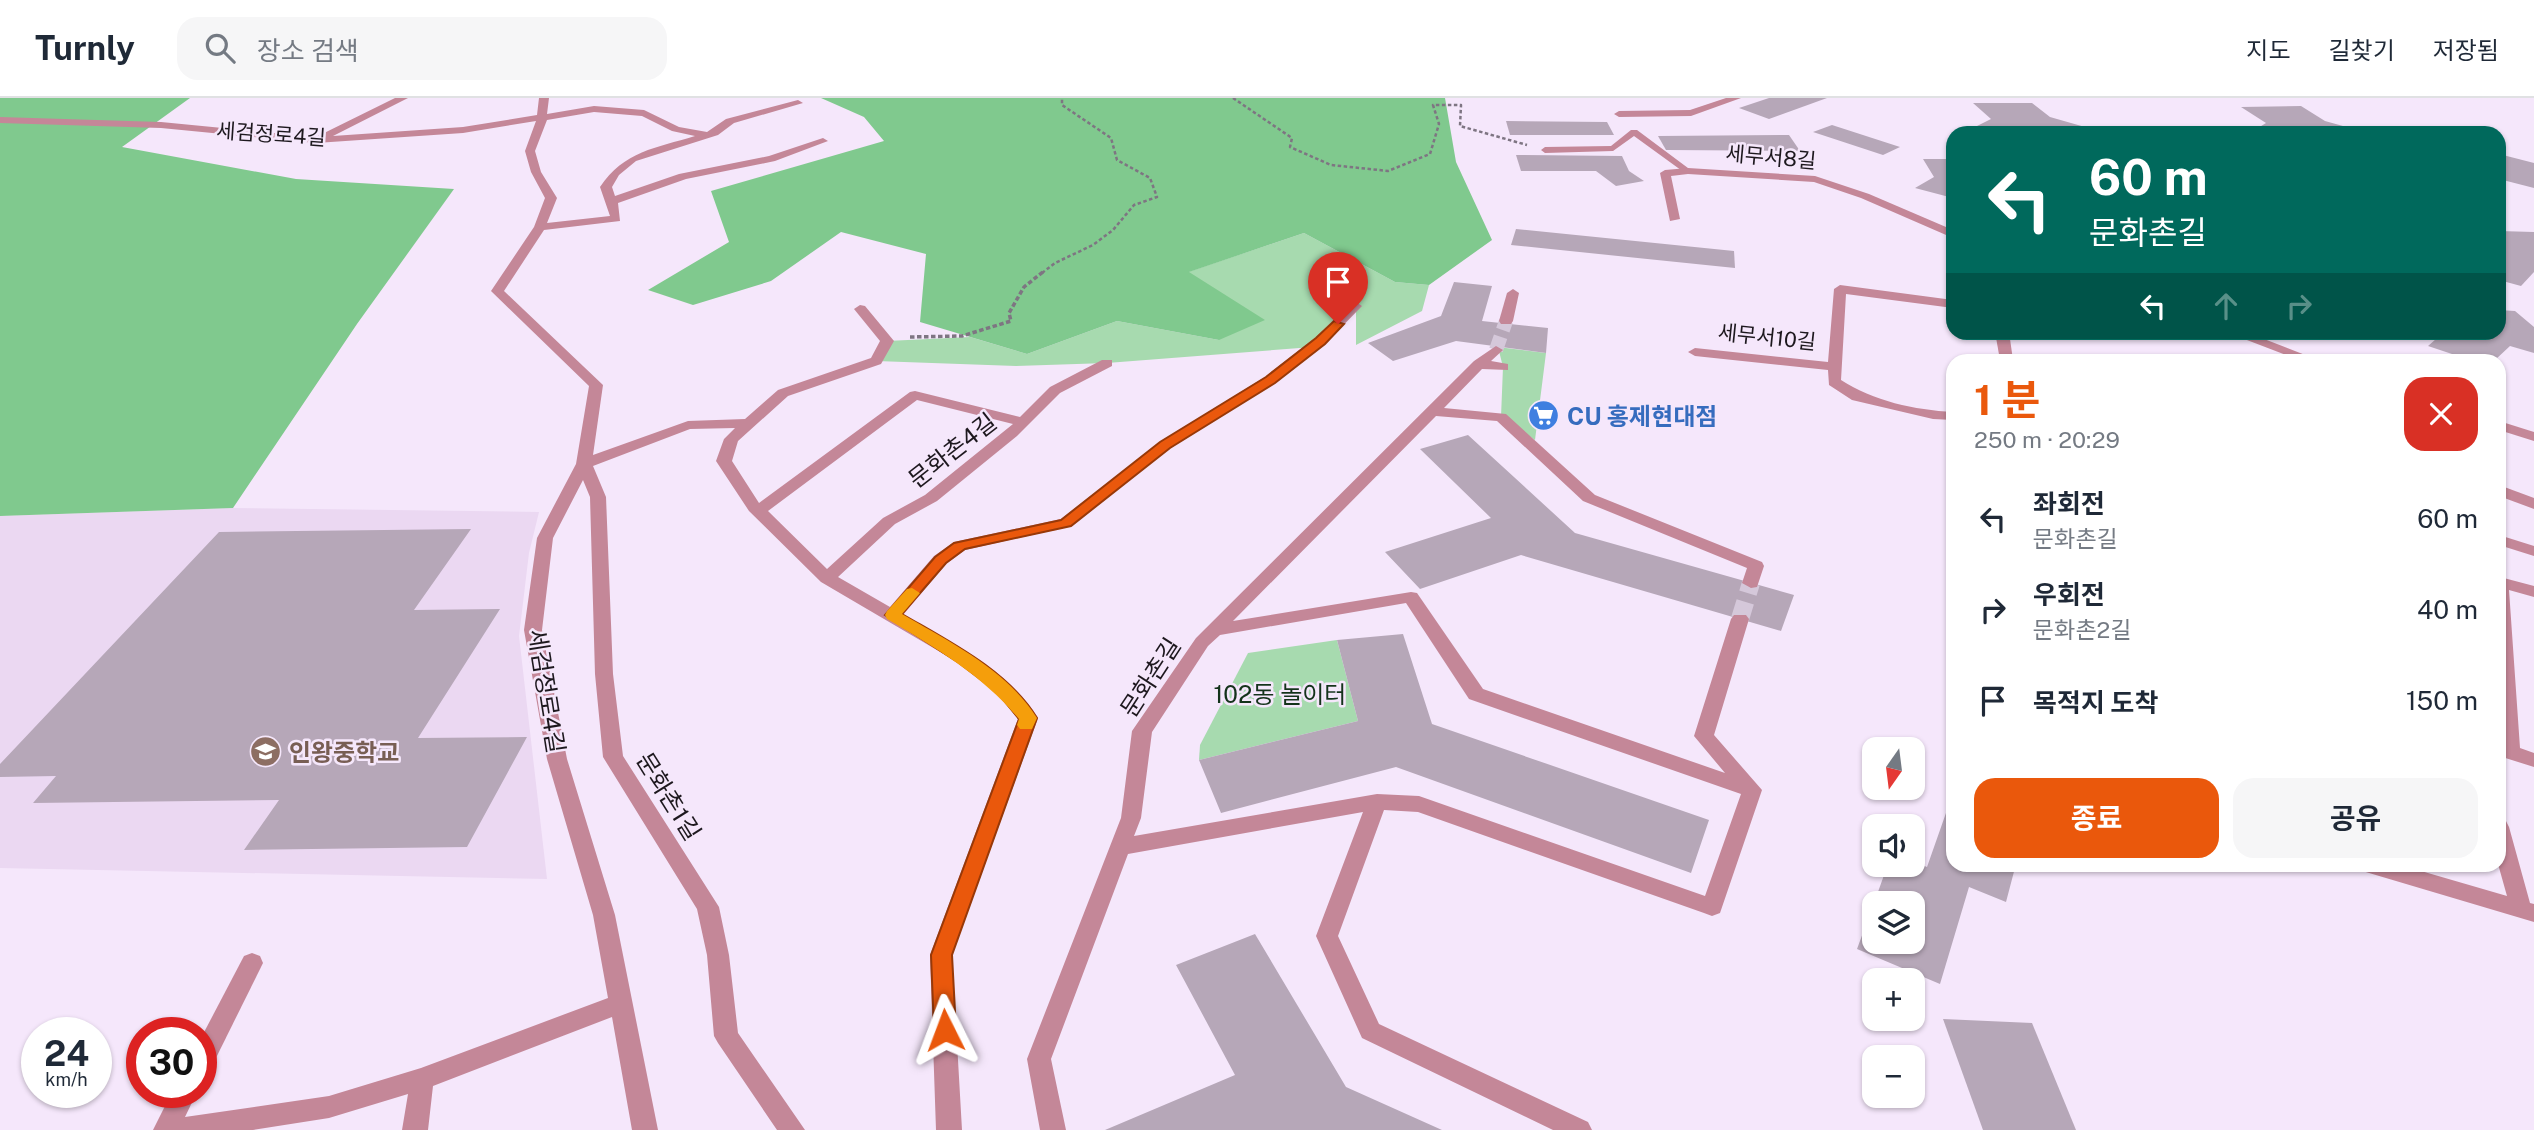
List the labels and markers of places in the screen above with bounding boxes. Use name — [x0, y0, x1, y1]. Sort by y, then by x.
pin — [1308, 252, 1368, 324]
supermarket icon: CU 홍제현대점 — [1527, 399, 1561, 433]
place label: CU 홍제현대점 — [1567, 402, 1717, 430]
school or university icon: 인왕중학교 — [249, 735, 283, 769]
place label: 인왕중학교 — [289, 738, 399, 766]

